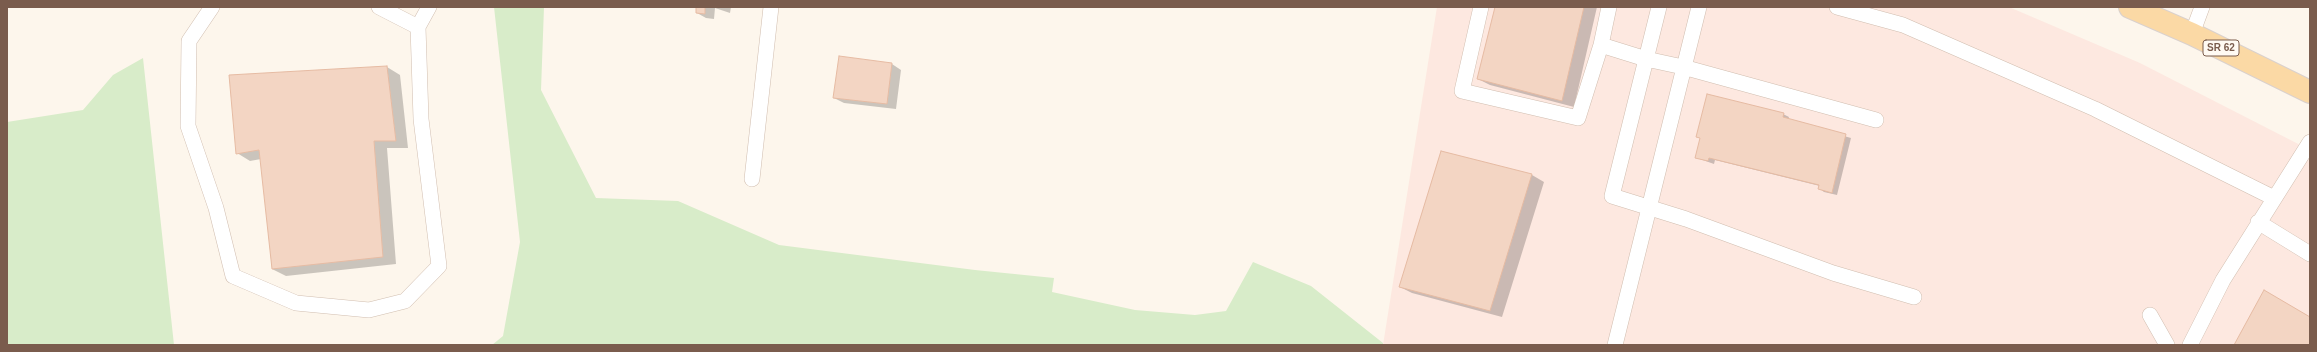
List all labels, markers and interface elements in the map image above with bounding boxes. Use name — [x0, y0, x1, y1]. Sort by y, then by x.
road number: SR 62 — [2203, 40, 2239, 56]

